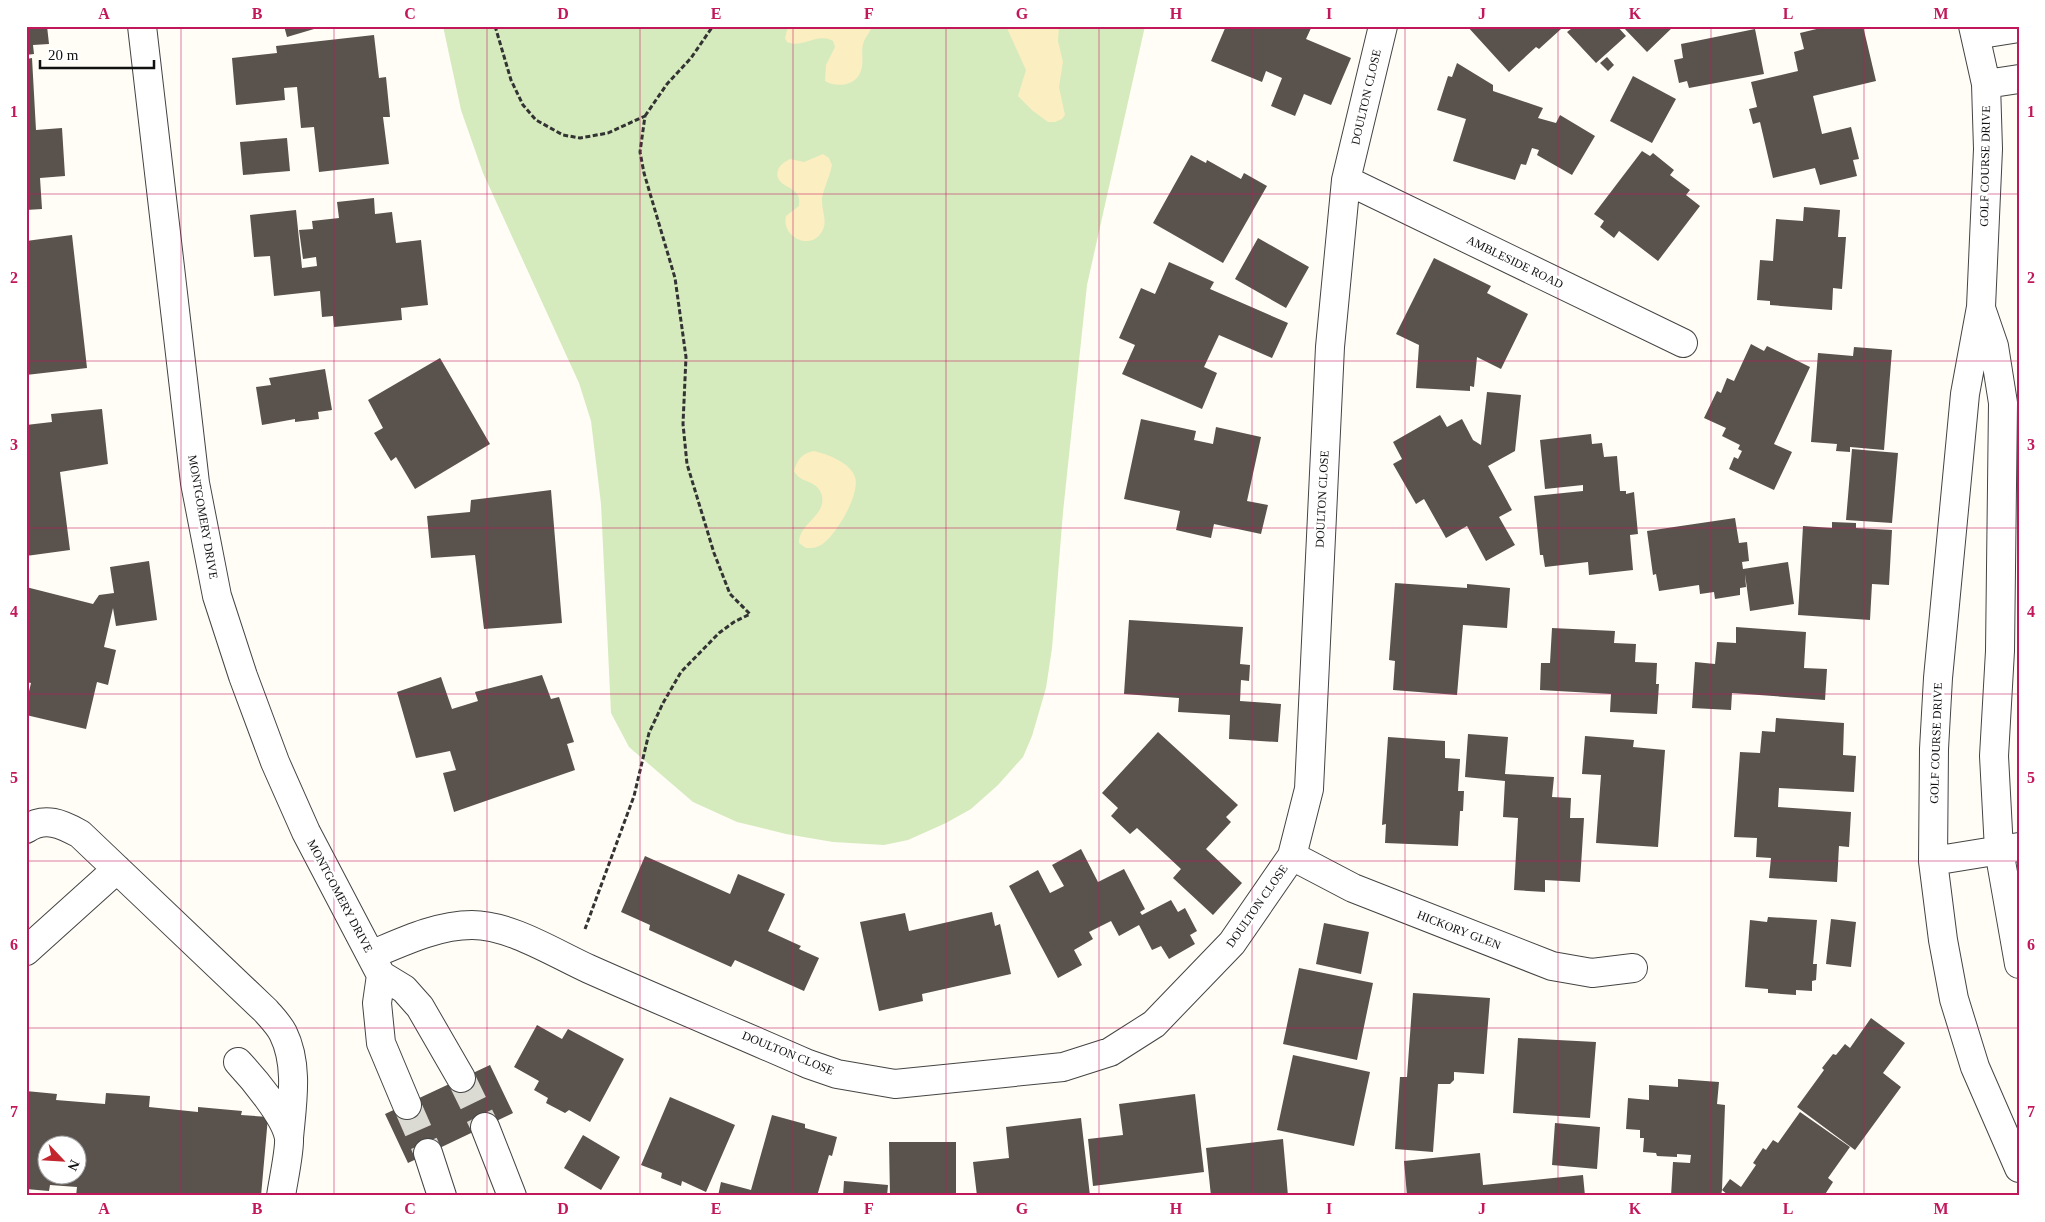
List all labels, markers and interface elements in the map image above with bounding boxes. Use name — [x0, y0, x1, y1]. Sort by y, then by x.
text: A — [98, 5, 110, 22]
text: B — [252, 5, 263, 22]
text: C — [404, 5, 416, 22]
text: D — [557, 5, 569, 22]
text: E — [711, 5, 721, 22]
text: F — [864, 5, 874, 22]
text: G — [1016, 5, 1029, 22]
text: H — [1170, 5, 1183, 22]
text: I — [1326, 5, 1332, 22]
text: J — [1478, 5, 1486, 22]
text: K — [1629, 5, 1642, 22]
text: L — [1783, 5, 1793, 22]
text: M — [1933, 5, 1949, 22]
scale bar — [40, 38, 154, 70]
text: 20 m — [48, 47, 79, 63]
street label: DOULTON CLOSE — [1348, 48, 1384, 146]
text: 1 — [10, 103, 18, 120]
text: 1 — [2027, 103, 2035, 120]
street label: GOLF COURSE DRIVE — [1977, 105, 1993, 227]
street label: AMBLESIDE ROAD — [1464, 233, 1566, 292]
text: 2 — [10, 269, 18, 286]
text: 2 — [2027, 269, 2035, 286]
text: 3 — [10, 436, 18, 453]
text: 3 — [2027, 436, 2035, 453]
street label: DOULTON CLOSE — [1312, 450, 1332, 548]
street label: MONTGOMERY DRIVE — [185, 454, 221, 580]
text: 4 — [10, 603, 18, 620]
text: 4 — [2027, 603, 2035, 620]
street label: GOLF COURSE DRIVE — [1927, 682, 1945, 804]
text: 5 — [10, 769, 18, 786]
text: 5 — [2027, 769, 2035, 786]
street label: MONTGOMERY DRIVE — [304, 837, 376, 955]
street label: DOULTON CLOSE — [1223, 862, 1291, 950]
street label: HICKORY GLEN — [1415, 908, 1503, 953]
text: 6 — [10, 936, 18, 953]
text: 6 — [2027, 936, 2035, 953]
street label: DOULTON CLOSE — [740, 1028, 836, 1078]
text: 7 — [10, 1103, 18, 1120]
text: 7 — [2027, 1103, 2035, 1120]
north arrow — [38, 1134, 88, 1184]
text: N — [64, 1158, 82, 1173]
text: A — [98, 1200, 110, 1217]
text: B — [252, 1200, 263, 1217]
text: C — [404, 1200, 416, 1217]
text: D — [557, 1200, 569, 1217]
text: E — [711, 1200, 721, 1217]
text: F — [864, 1200, 874, 1217]
text: G — [1016, 1200, 1029, 1217]
text: H — [1170, 1200, 1183, 1217]
text: I — [1326, 1200, 1332, 1217]
text: J — [1478, 1200, 1486, 1217]
text: K — [1629, 1200, 1642, 1217]
text: L — [1783, 1200, 1793, 1217]
text: M — [1933, 1200, 1949, 1217]

